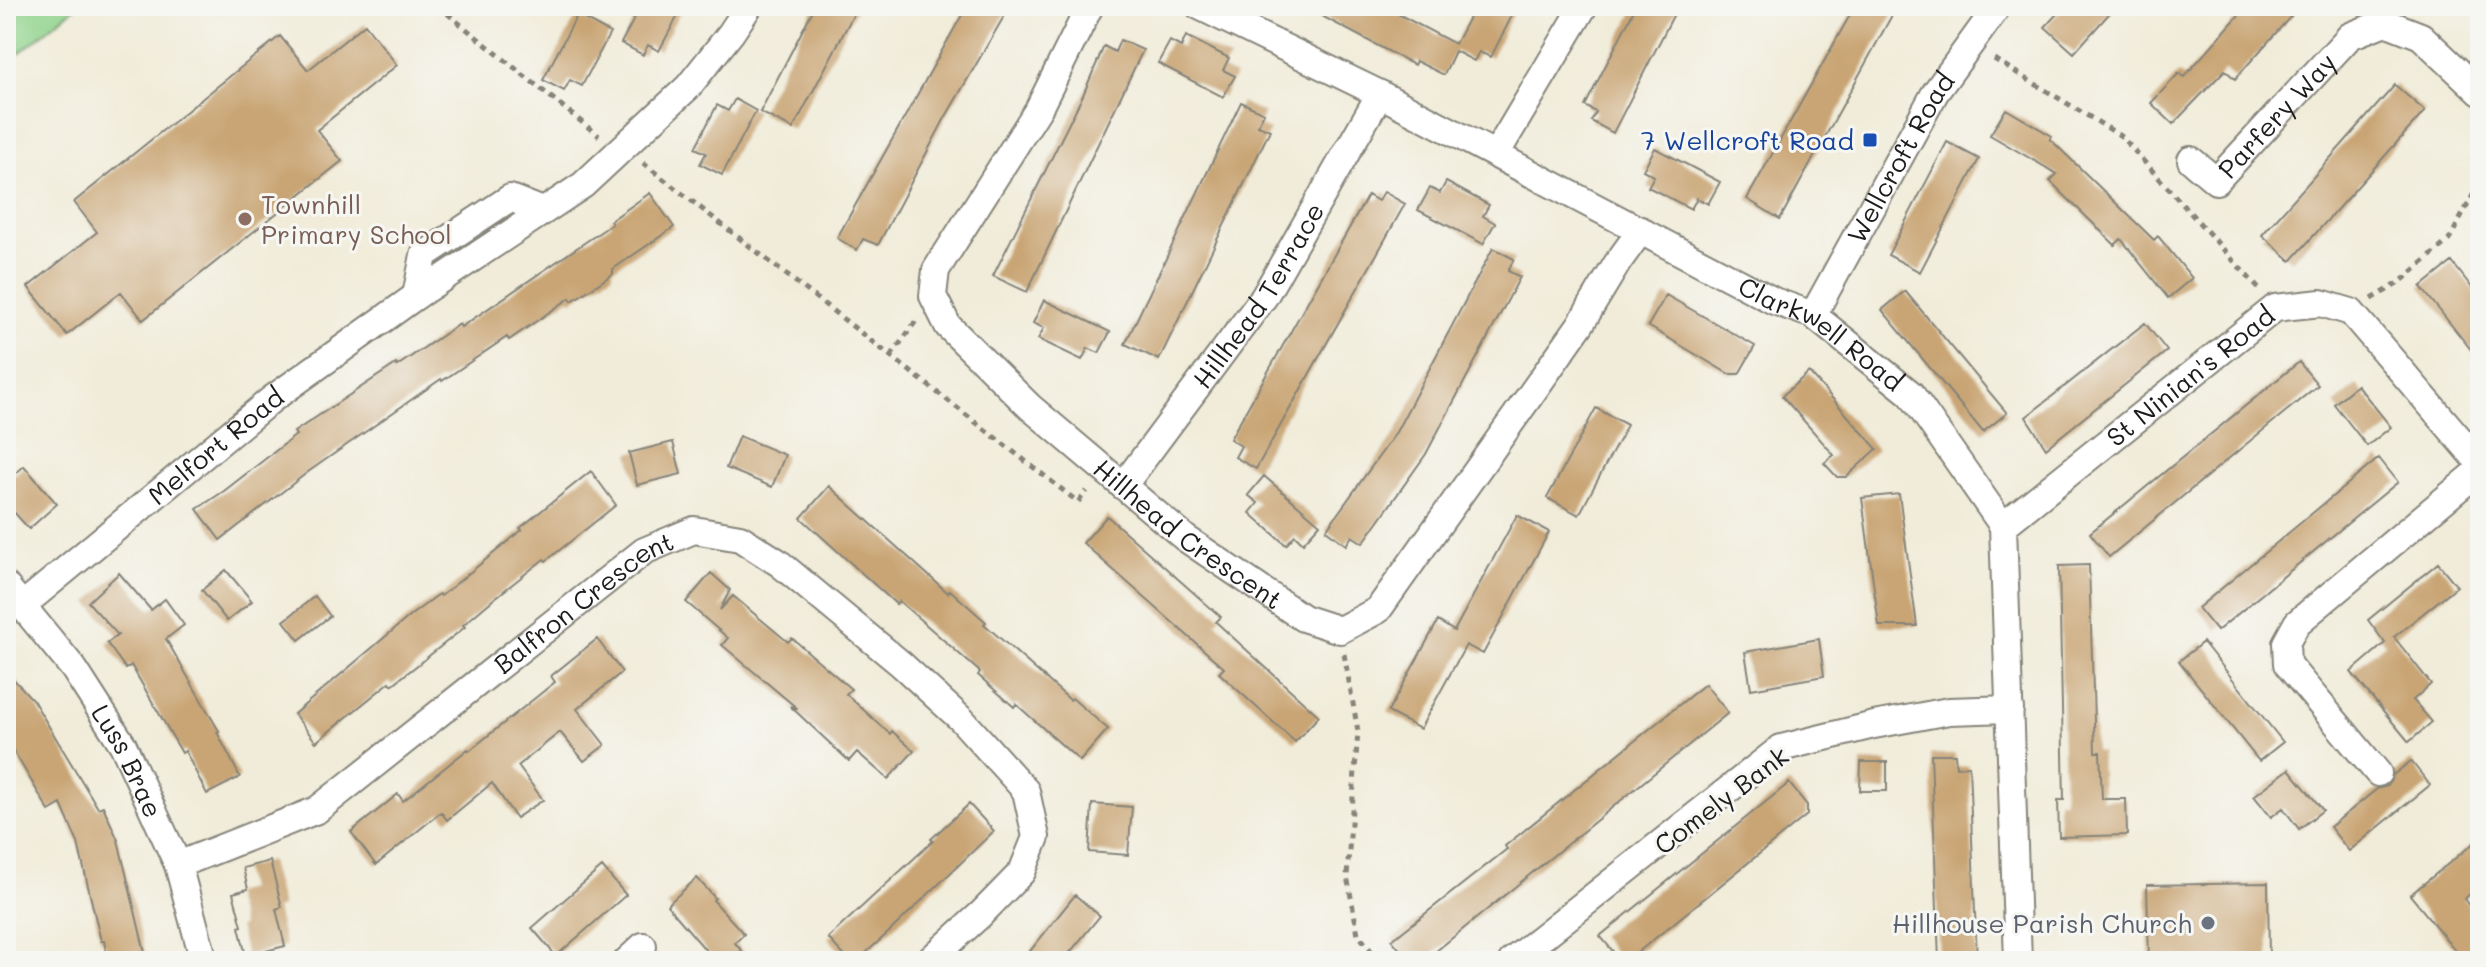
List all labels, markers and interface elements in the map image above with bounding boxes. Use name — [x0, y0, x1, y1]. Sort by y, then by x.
street label: Parfery Way — [2210, 45, 2343, 185]
street label: Wellcroft Road — [1839, 65, 1962, 249]
place label: 7 Wellcroft Road — [1641, 123, 1854, 157]
marker: 7 Wellcroft Road — [1861, 131, 1879, 149]
place label: Townhill Primary School — [261, 187, 452, 251]
street label: Hillhead Terrace — [1185, 196, 1331, 395]
marker: Townhill Primary School — [236, 210, 254, 228]
street label: Clarkwell Road — [1733, 268, 1911, 398]
street label: St Ninian's Road — [2099, 298, 2281, 454]
street label: Melfort Road — [141, 379, 290, 512]
street label: Hillhead Crescent — [1087, 451, 1289, 616]
street label: Balfron Crescent — [486, 524, 679, 681]
street label: Luss Brae — [84, 698, 171, 823]
street label: Comely Bank — [1647, 738, 1795, 862]
place label: Hillhouse Parish Church — [1892, 906, 2192, 940]
marker: Hillhouse Parish Church — [2199, 914, 2217, 932]

